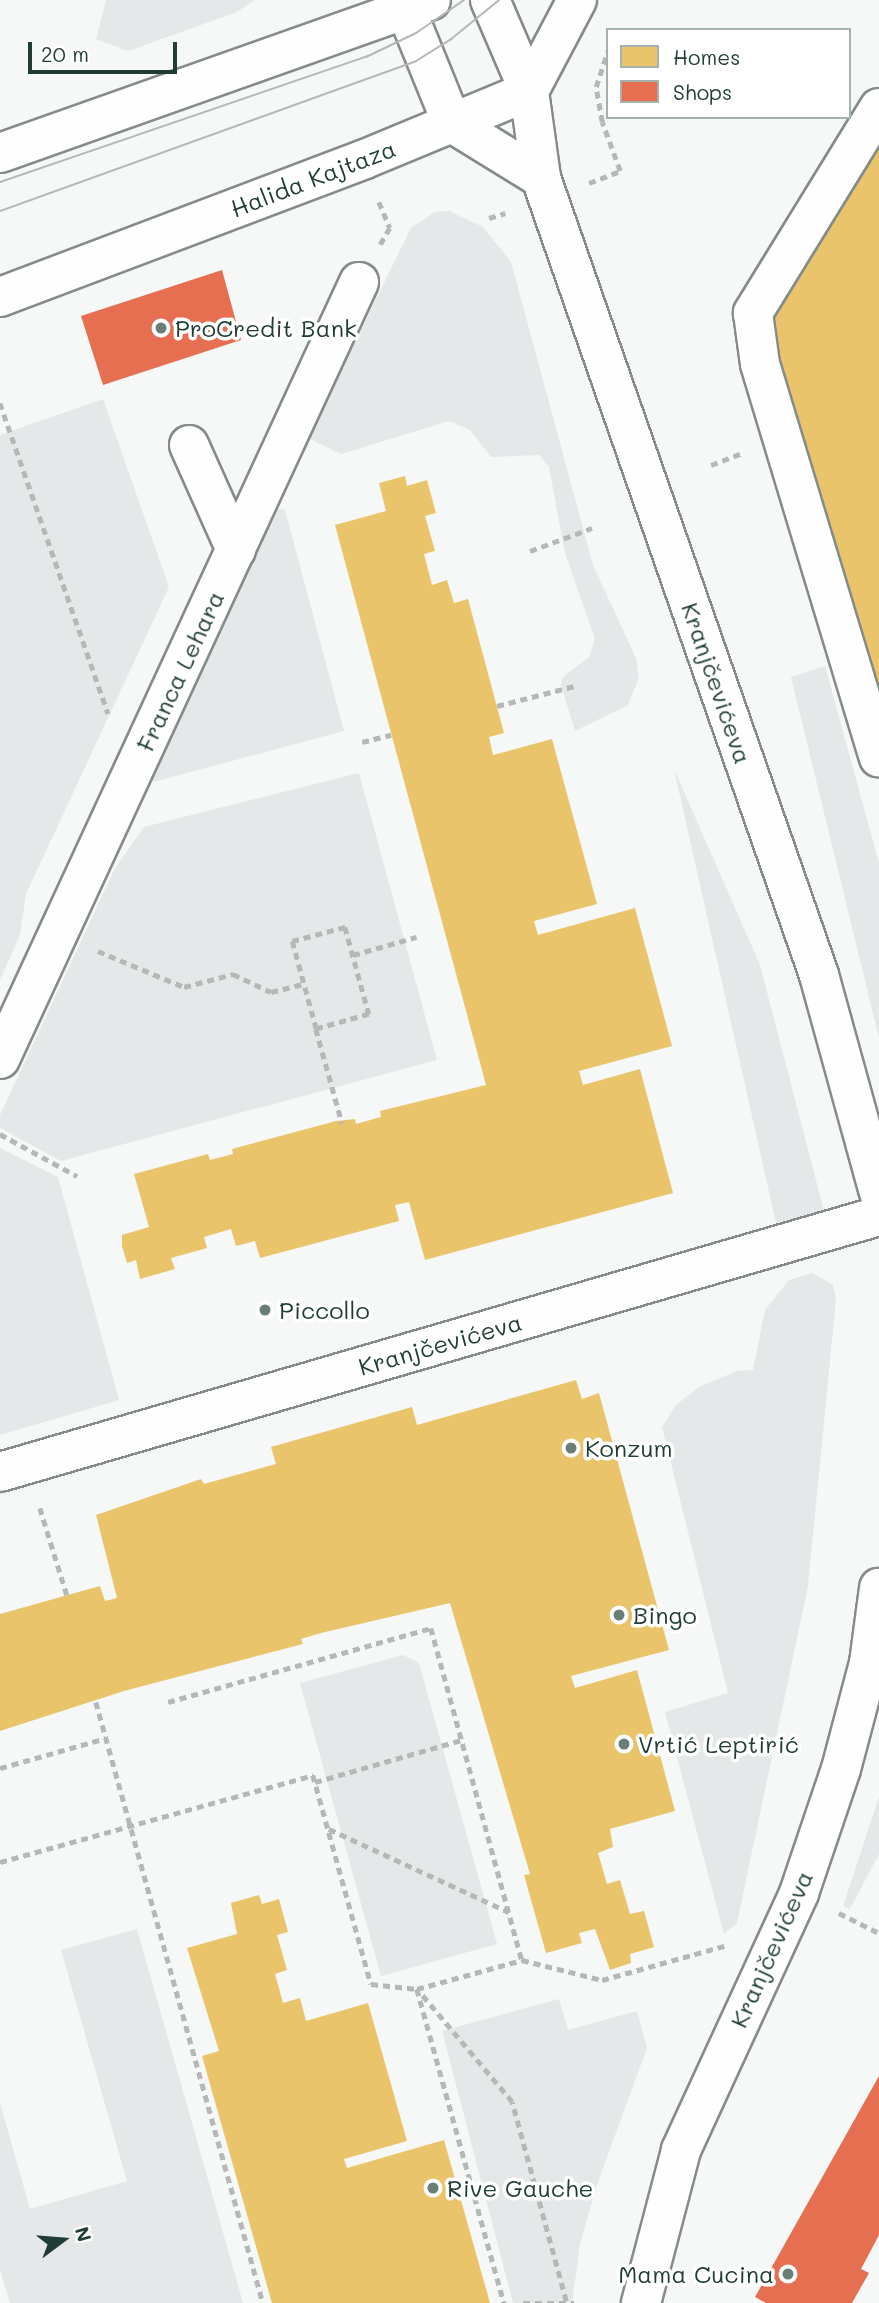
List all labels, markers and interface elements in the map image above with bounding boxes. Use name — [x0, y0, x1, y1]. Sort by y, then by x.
scale bar — [32, 28, 180, 72]
legend — [606, 28, 851, 119]
text: 20 m — [41, 40, 89, 67]
text: Homes — [673, 43, 740, 70]
text: Shops — [673, 78, 732, 105]
street label: Halida Kajtaza — [226, 133, 400, 223]
place label: ProCredit Bank — [175, 314, 357, 342]
marker: ProCredit Bank — [153, 320, 169, 336]
street label: Franca Lehara — [130, 586, 230, 756]
street label: Kranjčevićeva — [676, 599, 758, 767]
place label: Piccollo — [279, 1296, 370, 1324]
marker: Piccollo — [257, 1302, 273, 1318]
street label: Kranjčevićeva — [355, 1307, 525, 1381]
place label: Konzum — [585, 1434, 673, 1462]
marker: Konzum — [563, 1440, 579, 1456]
place label: Bingo — [633, 1601, 697, 1629]
marker: Bingo — [611, 1607, 627, 1623]
place label: Vrtić Leptirić — [638, 1730, 799, 1758]
marker: Vrtić Leptirić — [616, 1736, 632, 1752]
street label: Kranjčevićeva — [724, 1866, 818, 2032]
place label: Rive Gauche — [447, 2174, 593, 2202]
marker: Rive Gauche — [425, 2180, 441, 2196]
north arrow — [28, 2205, 98, 2275]
text: N — [70, 2224, 98, 2244]
place label: Mama Cucina — [618, 2260, 774, 2288]
marker: Mama Cucina — [780, 2266, 796, 2282]

